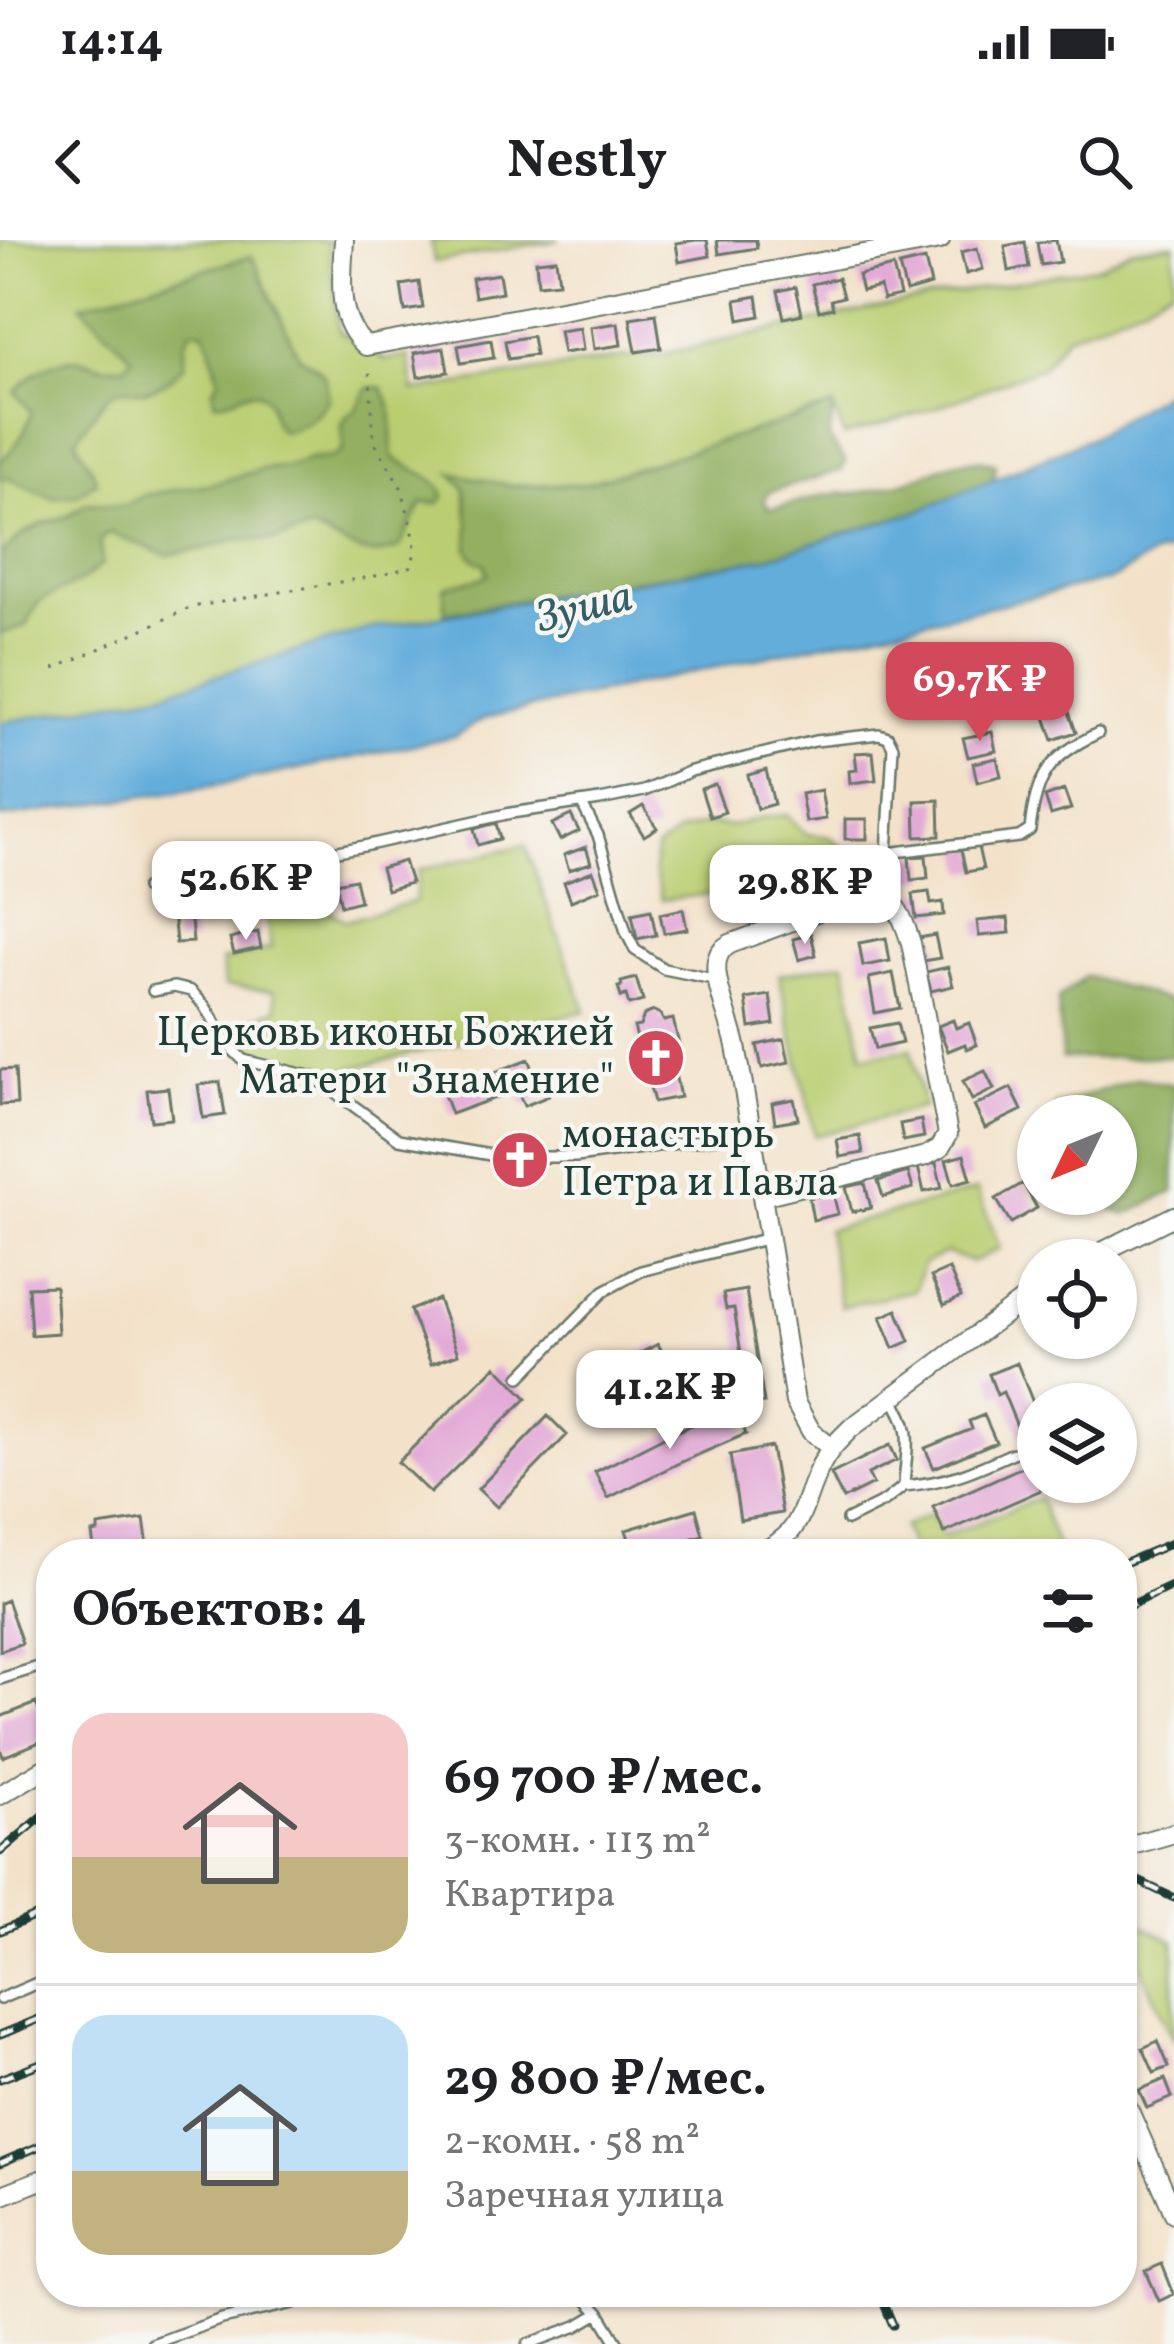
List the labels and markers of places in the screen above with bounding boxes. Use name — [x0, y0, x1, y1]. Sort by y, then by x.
pin: 69.7K ₽ — [869, 642, 1091, 744]
pin: 52.6K ₽ — [135, 841, 357, 943]
pin: 29.8K ₽ — [694, 845, 916, 947]
place label: Церковь иконы Божией Матери "Знамение" — [157, 1005, 614, 1112]
church icon: Церковь иконы Божией Матери "Знамение" — [625, 1027, 687, 1089]
place label: монастырь Петра и Павла — [562, 1107, 839, 1214]
church icon: монастырь Петра и Павла — [489, 1129, 551, 1191]
pin: 41.2K ₽ — [559, 1350, 781, 1452]

